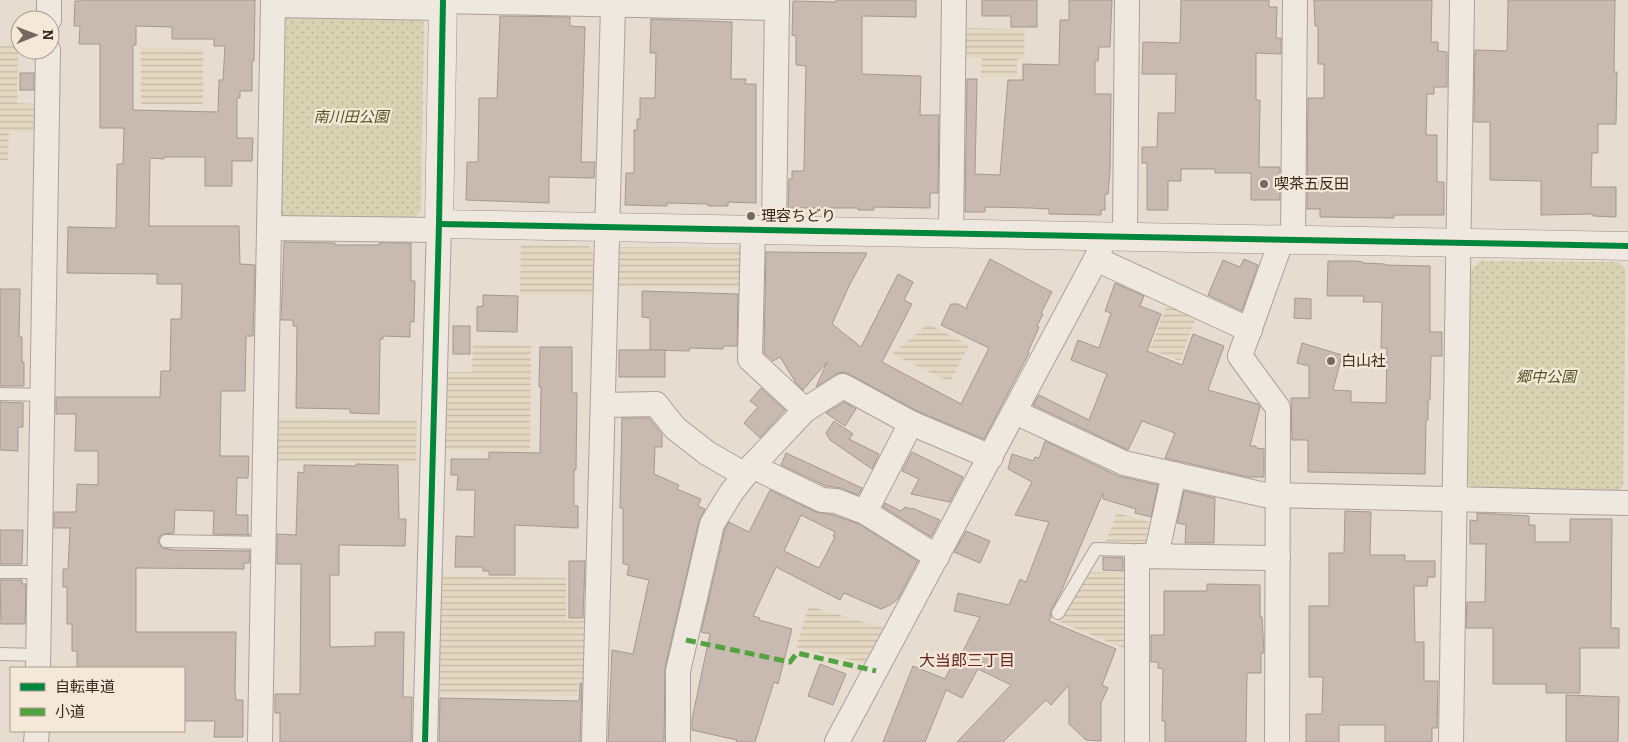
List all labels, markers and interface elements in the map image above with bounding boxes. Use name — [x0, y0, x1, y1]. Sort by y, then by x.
north arrow — [10, 10, 60, 60]
text: N — [39, 29, 56, 41]
park label: 南川田公園 — [313, 108, 390, 126]
place label: 喫茶五反田 — [1274, 175, 1349, 193]
marker: 喫茶五反田 — [1258, 178, 1270, 190]
place label: 理容ちどり — [761, 207, 836, 225]
marker: 理容ちどり — [745, 210, 757, 222]
place label: 白山社 — [1341, 352, 1386, 370]
marker: 白山社 — [1325, 355, 1337, 367]
park label: 郷中公園 — [1516, 368, 1578, 386]
district label: 大当郎三丁目 — [919, 651, 1015, 670]
legend — [10, 667, 185, 732]
text: 自転車道 — [55, 678, 115, 696]
text: 小道 — [55, 703, 85, 721]

